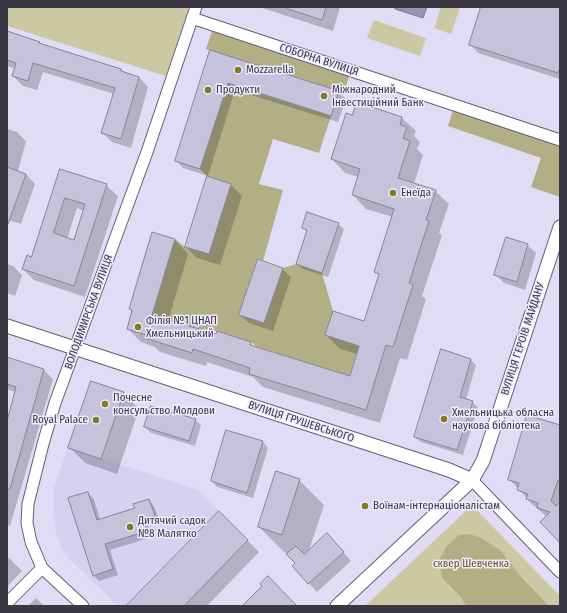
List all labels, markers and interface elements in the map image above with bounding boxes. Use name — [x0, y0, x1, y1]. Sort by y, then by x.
street label: СОБОРНА ВУЛИЦЯ — [278, 41, 360, 79]
place label: Mozzarella — [246, 63, 294, 77]
marker: Mozzarella — [233, 65, 243, 75]
place label: Продукти — [216, 83, 260, 97]
place label: Міжнародний Інвестиційний Банк — [332, 83, 424, 109]
marker: Продукти — [203, 85, 213, 95]
marker: Міжнародний Інвестиційний Банк — [319, 91, 329, 101]
place label: Енеїда — [401, 186, 431, 200]
marker: Енеїда — [388, 188, 398, 198]
street label: ВОЛОДИМИРСЬКА ВУЛИЦЯ — [62, 253, 116, 371]
street label: ВУЛИЦЯ ГЕРОЇВ МАЙДАНУ — [499, 281, 547, 397]
place label: Філія №1 ЦНАП Хмельницький — [146, 314, 217, 340]
marker: Філія №1 ЦНАП Хмельницький — [133, 322, 143, 332]
place label: Почесне консульство Молдови — [113, 391, 215, 417]
marker: Почесне консульство Молдови — [100, 399, 110, 409]
street label: ВУЛИЦЯ ГРУШЕВСЬКОГО — [246, 399, 356, 445]
place label: Хмельницька обласна наукова бібліотека — [452, 406, 554, 432]
place label: Royal Palace — [32, 413, 88, 427]
marker: Хмельницька обласна наукова бібліотека — [439, 414, 449, 424]
marker: Royal Palace — [91, 415, 101, 425]
place label: Воїнам-інтернаціоналістам — [373, 499, 500, 513]
marker: Воїнам-інтернаціоналістам — [360, 501, 370, 511]
place label: Дитячий садок №8 Малятко — [138, 514, 206, 540]
marker: Дитячий садок №8 Малятко — [125, 522, 135, 532]
park label: сквер Шевченка — [433, 557, 509, 571]

